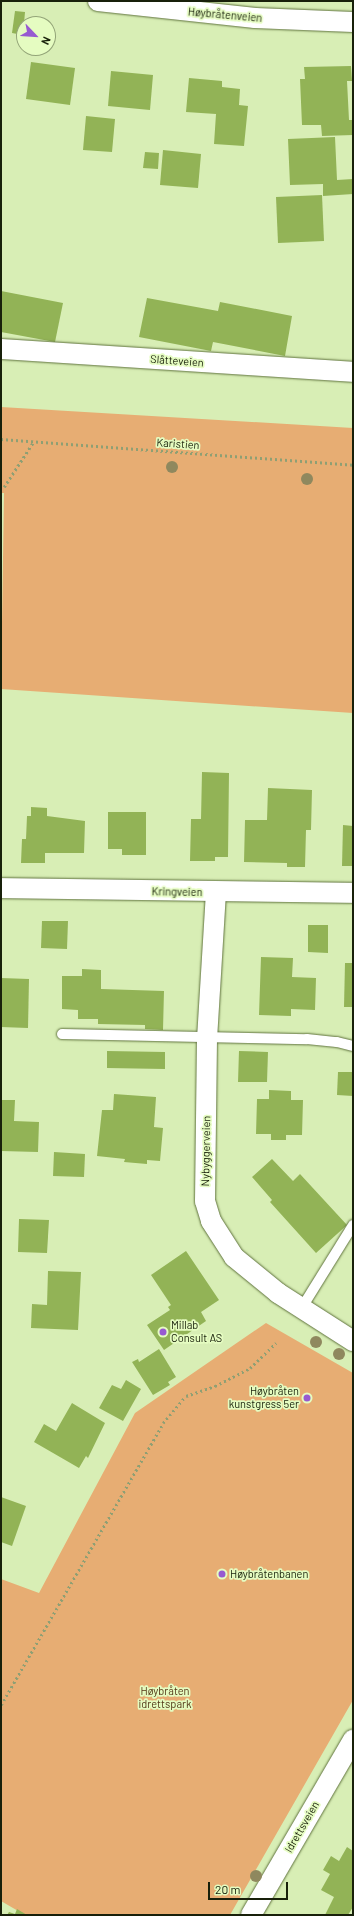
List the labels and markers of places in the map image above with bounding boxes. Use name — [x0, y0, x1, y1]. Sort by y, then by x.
place label: Millab Consult AS — [171, 1319, 222, 1345]
marker: Millab Consult AS — [158, 1327, 168, 1337]
place label: Høybråten kunstgress 5er — [229, 1385, 299, 1411]
marker: Høybråten kunstgress 5er — [302, 1393, 312, 1403]
place label: Høybråtenbanen — [230, 1567, 308, 1581]
marker: Høybråtenbanen — [217, 1569, 227, 1579]

